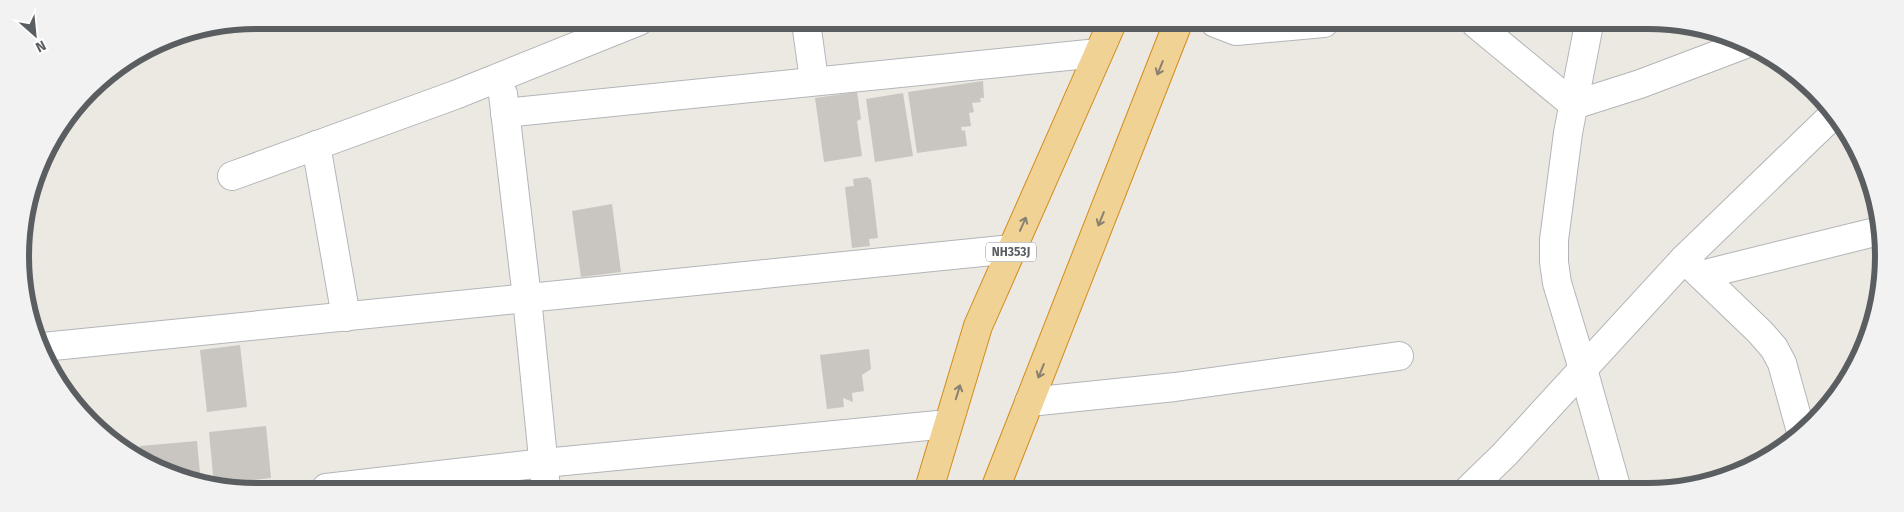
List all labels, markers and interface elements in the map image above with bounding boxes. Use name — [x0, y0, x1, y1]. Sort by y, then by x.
north arrow — [10, 10, 60, 60]
text: N — [33, 36, 49, 56]
one-way arrow — [1155, 60, 1164, 75]
one-way arrow — [1095, 212, 1104, 227]
one-way arrow — [1019, 217, 1029, 232]
road number: NH353J — [986, 242, 1036, 262]
one-way arrow — [1036, 362, 1045, 378]
one-way arrow — [954, 384, 964, 400]

